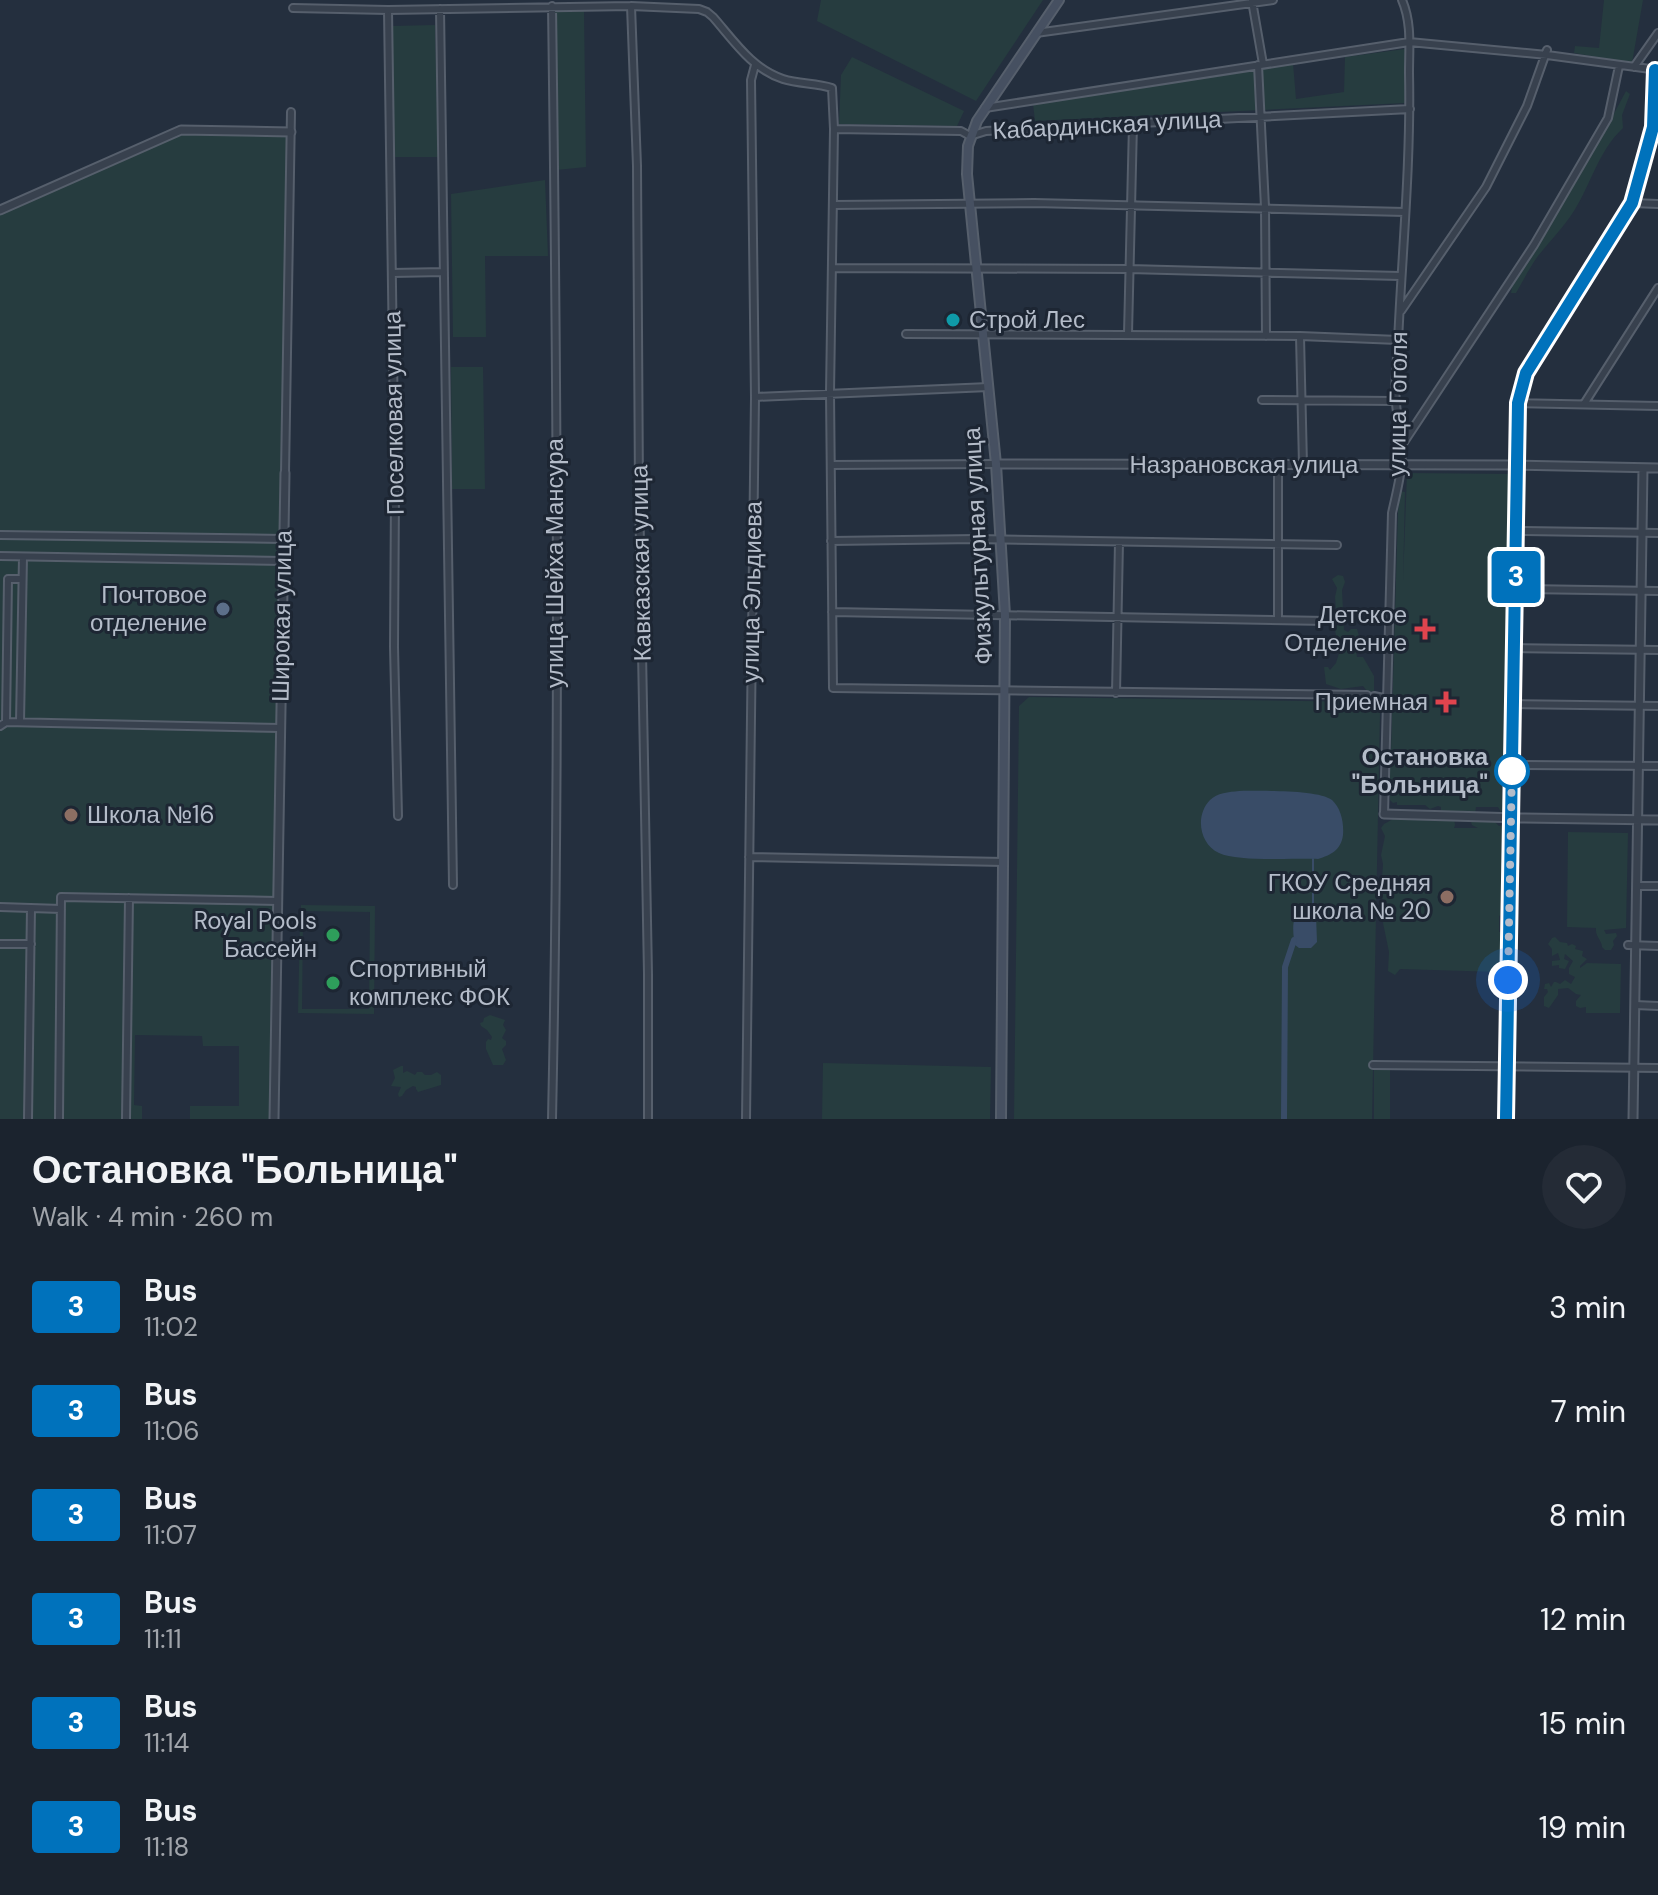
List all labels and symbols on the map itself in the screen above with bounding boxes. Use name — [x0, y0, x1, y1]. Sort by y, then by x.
street label: Кабардинская улица — [992, 103, 1223, 146]
place label: Строй Лес — [969, 304, 1085, 335]
street label: Поселковая улица — [376, 310, 411, 515]
marker: Строй Лес — [944, 311, 962, 329]
street label: улица Гоголя — [1381, 331, 1414, 477]
street label: Физкультурная улица — [956, 426, 999, 666]
street label: улица Шейха Мансура — [539, 437, 570, 688]
street label: Назрановская улица — [1130, 449, 1359, 480]
street label: Кавказская улица — [623, 464, 658, 662]
street label: улица Эльдиева — [734, 500, 769, 683]
street label: Широкая улица — [265, 529, 299, 702]
line badge: 3 — [1490, 551, 1542, 603]
place label: Почтовое отделение — [90, 579, 207, 638]
place label: Детское Отделение — [1284, 599, 1407, 658]
marker: Почтовое отделение — [214, 600, 232, 618]
marker: Детское Отделение — [1414, 618, 1436, 640]
place label: Приемная — [1315, 686, 1428, 717]
marker: Приемная — [1435, 691, 1457, 713]
place label: Остановка "Больница" — [1351, 741, 1489, 800]
marker: Остановка "Больница" — [1495, 754, 1529, 788]
place label: Школа №16 — [87, 799, 215, 830]
marker: Школа №16 — [62, 806, 80, 824]
place label: ГКОУ Средняя школа № 20 — [1268, 867, 1431, 926]
marker: ГКОУ Средняя школа № 20 — [1438, 888, 1456, 906]
place label: Royal Pools Бассейн — [194, 905, 317, 964]
marker: Royal Pools Бассейн — [324, 926, 342, 944]
place label: Спортивный комплекс ФОК — [349, 953, 510, 1012]
your location — [1488, 960, 1528, 1000]
marker: Спортивный комплекс ФОК — [324, 974, 342, 992]

